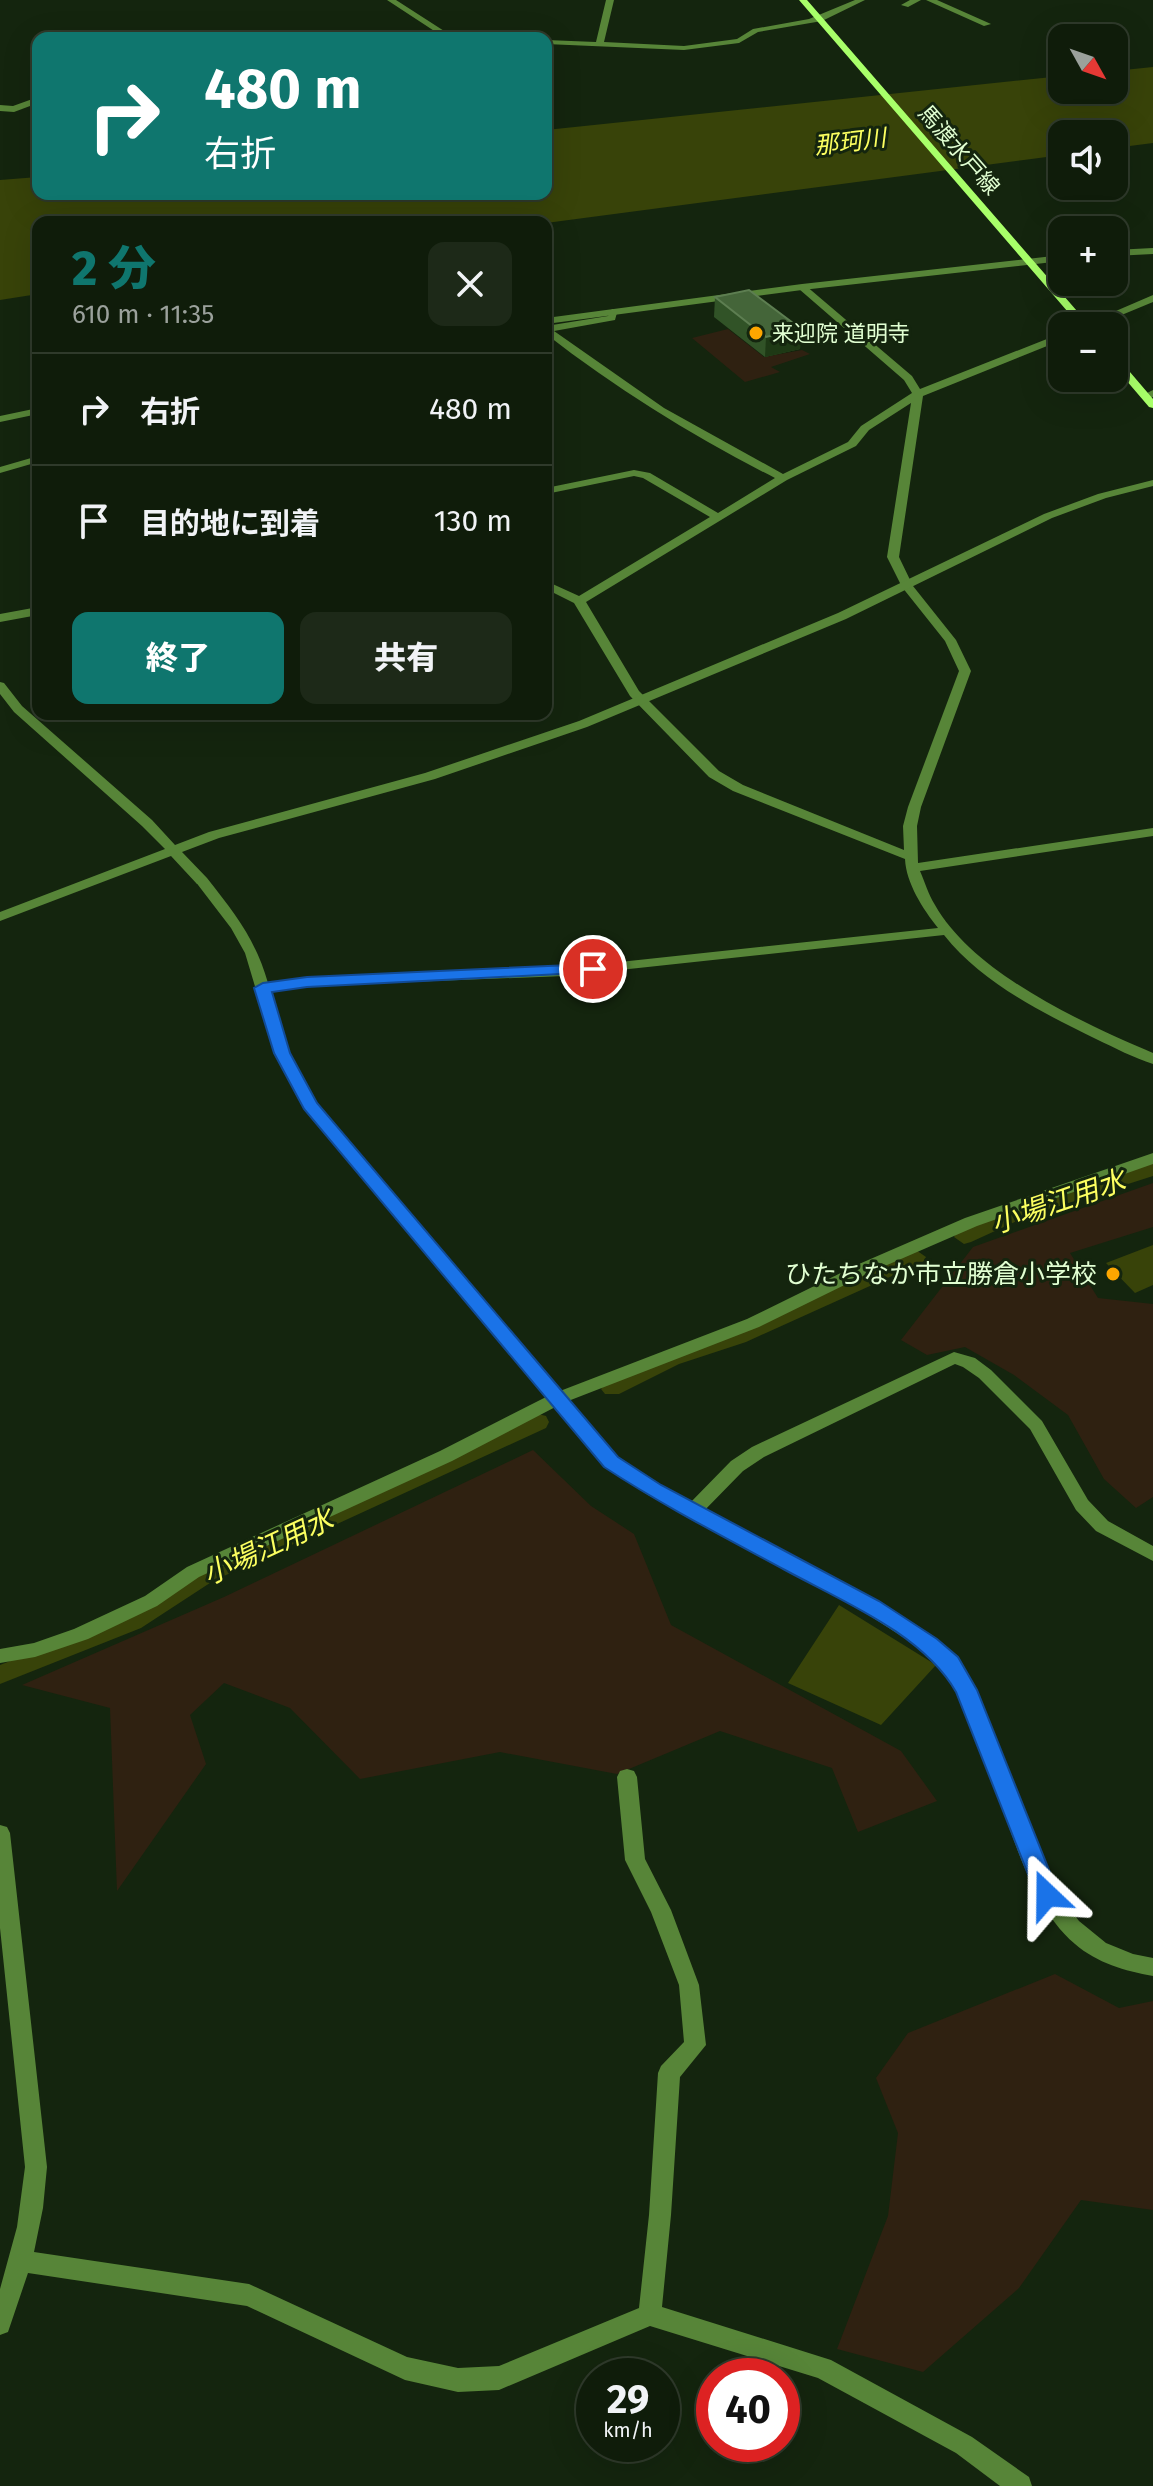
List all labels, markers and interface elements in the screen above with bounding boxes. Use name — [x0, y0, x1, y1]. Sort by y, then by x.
north arrow — [1048, 24, 1128, 104]
map controls — [1048, 24, 1128, 392]
text: 480 m — [204, 56, 362, 123]
icon: right — [72, 64, 176, 168]
street label: 馬渡水戸線 — [913, 100, 1005, 200]
button: sound — [1048, 120, 1128, 200]
water label: 那珂川 — [813, 123, 890, 160]
text: 右折 — [204, 132, 276, 176]
button: + — [1048, 216, 1128, 296]
text: 2 分 — [72, 240, 156, 298]
button: close — [428, 242, 512, 326]
text: 610 m · 11:35 — [72, 299, 214, 330]
button: − — [1048, 312, 1128, 392]
place label: 来迎院 道明寺 — [772, 320, 910, 347]
marker: 来迎院 道明寺 — [747, 324, 765, 342]
icon: right — [72, 387, 116, 431]
text: 480 m — [429, 391, 512, 427]
text: 右折 — [140, 394, 200, 430]
icon: arrive — [72, 499, 116, 543]
text: 130 m — [434, 503, 512, 539]
text: 目的地に到着 — [140, 506, 320, 542]
button: 終了 — [72, 612, 284, 704]
button: 共有 — [300, 612, 512, 704]
pin — [559, 935, 627, 1003]
icon: arrive — [571, 947, 615, 991]
water label: 小場江用水 — [986, 1163, 1132, 1240]
place label: ひたちなか市立勝倉小学校 — [785, 1259, 1097, 1290]
marker: ひたちなか市立勝倉小学校 — [1104, 1265, 1122, 1283]
water label: 小場江用水 — [198, 1501, 341, 1592]
position arrow — [1005, 1853, 1089, 1937]
speed limit sign: 40 — [696, 2358, 800, 2462]
text: 29 — [607, 2376, 649, 2424]
text: km/h — [603, 2418, 653, 2442]

